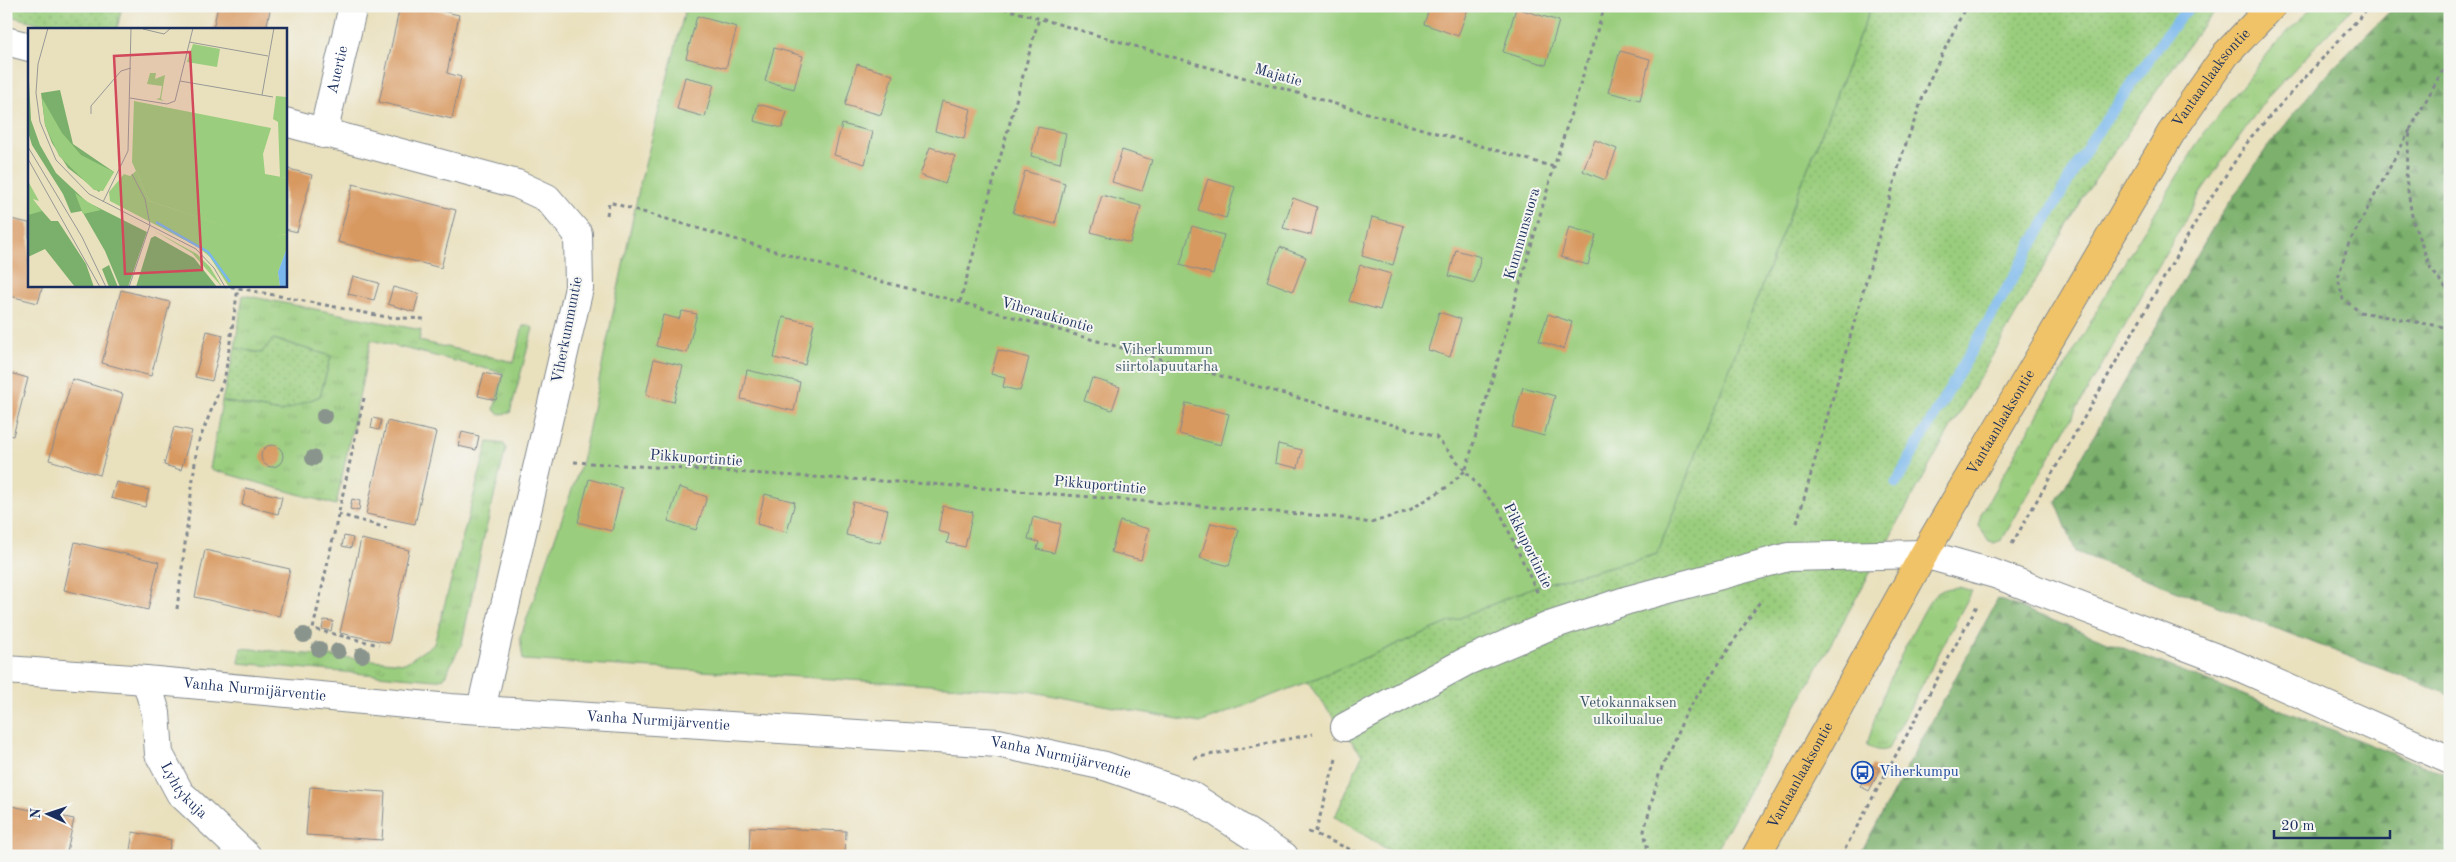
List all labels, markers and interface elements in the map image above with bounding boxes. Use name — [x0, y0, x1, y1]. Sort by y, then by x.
street label: Vantaanlaaksontie — [2170, 26, 2253, 130]
inset map — [28, 28, 286, 286]
street label: Auertie — [325, 44, 351, 95]
street label: Majatie — [1253, 62, 1303, 90]
street label: Kummunsuora — [1503, 186, 1543, 282]
street label: Viherkummuntie — [550, 275, 586, 385]
street label: Viheraukiontie — [999, 296, 1095, 336]
park label: Viherkummun siirtolapuutarha — [1115, 343, 1219, 375]
street label: Vantaanlaaksontie — [1965, 367, 2038, 478]
street label: Pikkuportintie — [649, 448, 743, 470]
street label: Pikkuportintie — [1053, 474, 1147, 498]
street label: Pikkuportintie — [1500, 501, 1554, 591]
street label: Vanha Nurmijärventie — [182, 676, 327, 704]
park label: Vetokannaksen ulkoilualue — [1579, 696, 1677, 728]
street label: Vanha Nurmijärventie — [585, 709, 731, 733]
street label: Vantaanlaaksontie — [1765, 720, 1836, 831]
street label: Vanha Nurmijärventie — [990, 735, 1133, 782]
street label: Lyhtykuja — [157, 760, 210, 822]
bus stop icon: Viherkumpu — [1851, 760, 1875, 784]
place label: Viherkumpu — [1879, 765, 1959, 780]
north arrow — [22, 790, 72, 840]
text: N — [29, 807, 43, 819]
scale bar — [2274, 807, 2390, 839]
text: 20 m — [2281, 819, 2315, 834]

